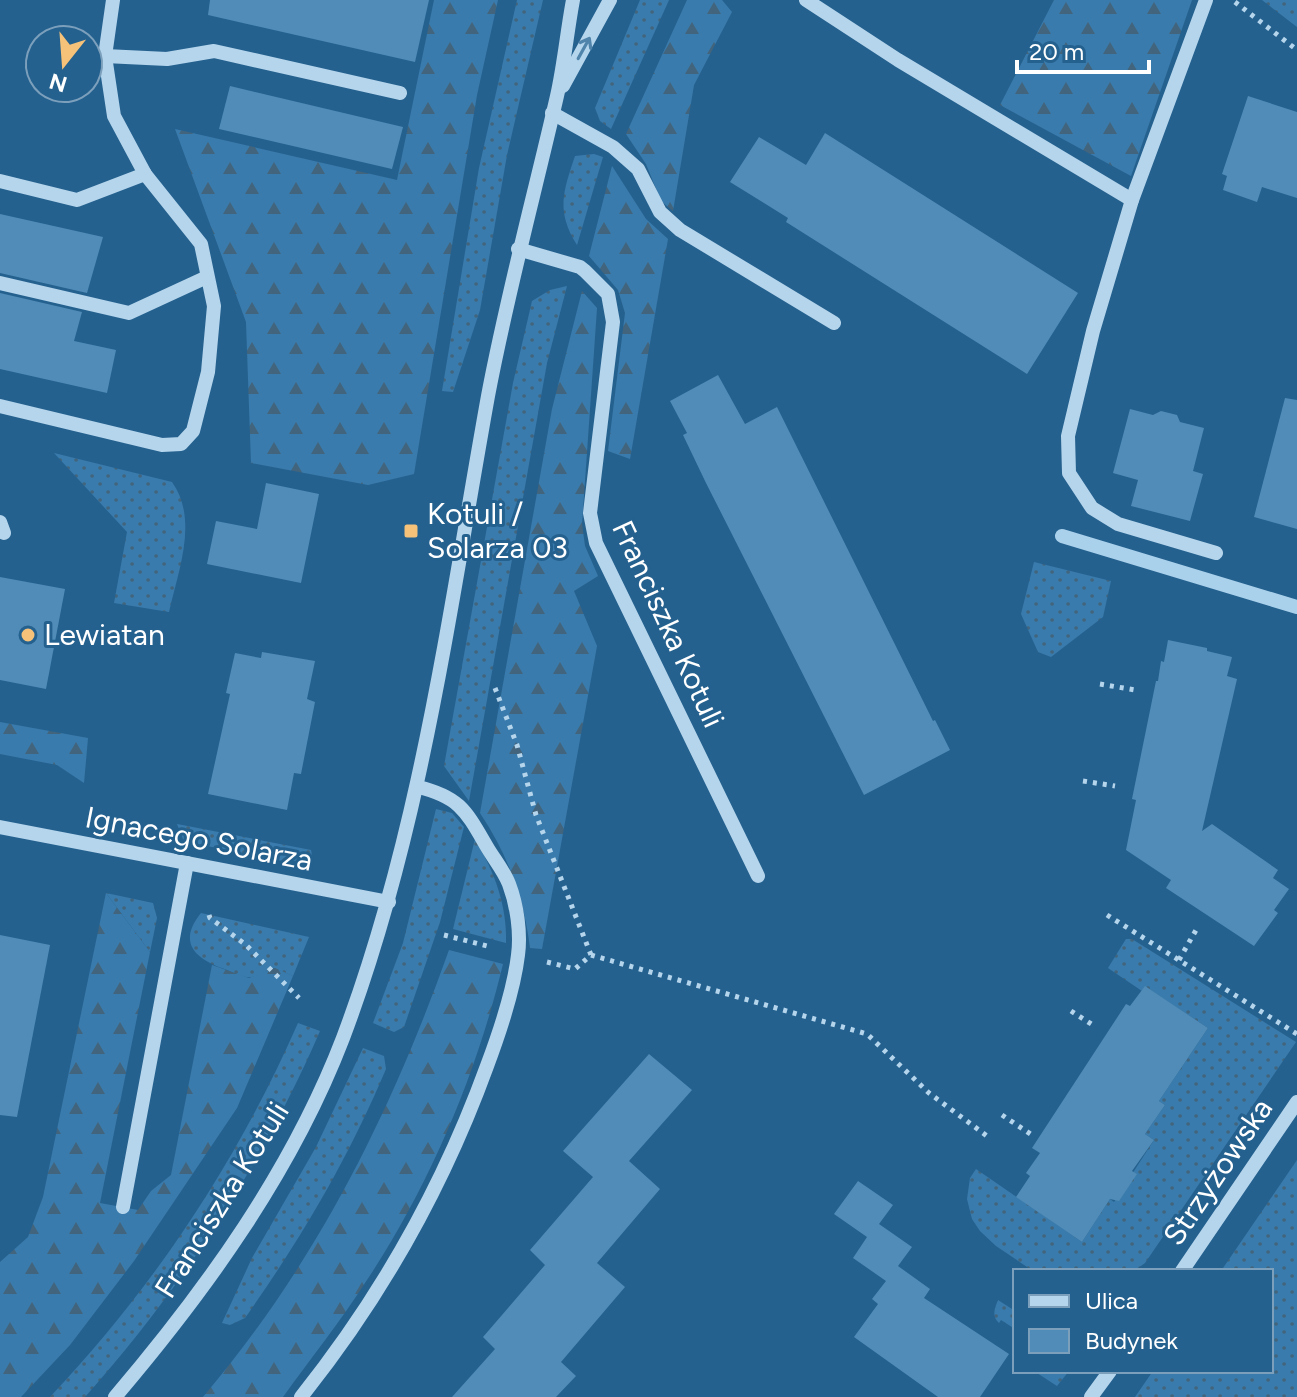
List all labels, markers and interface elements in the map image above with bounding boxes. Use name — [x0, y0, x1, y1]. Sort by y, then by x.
north arrow — [24, 24, 104, 104]
scale bar — [1017, 24, 1149, 74]
one-way arrow — [576, 37, 592, 61]
text: 20 m — [1029, 37, 1084, 66]
text: N — [46, 67, 70, 98]
place label: Kotuli / Solarza 03 — [427, 495, 568, 566]
street label: Franciszka Kotuli — [604, 514, 733, 733]
marker: Kotuli / Solarza 03 — [402, 522, 420, 540]
place label: Lewiatan — [44, 616, 165, 653]
marker: Lewiatan — [19, 626, 37, 644]
street label: Ignacego Solarza — [82, 798, 316, 879]
street label: Strzyżowska — [1155, 1091, 1280, 1252]
street label: Franciszka Kotuli — [147, 1095, 297, 1305]
legend — [1013, 1269, 1273, 1373]
text: Ulica — [1085, 1286, 1138, 1315]
text: Budynek — [1085, 1326, 1178, 1355]

